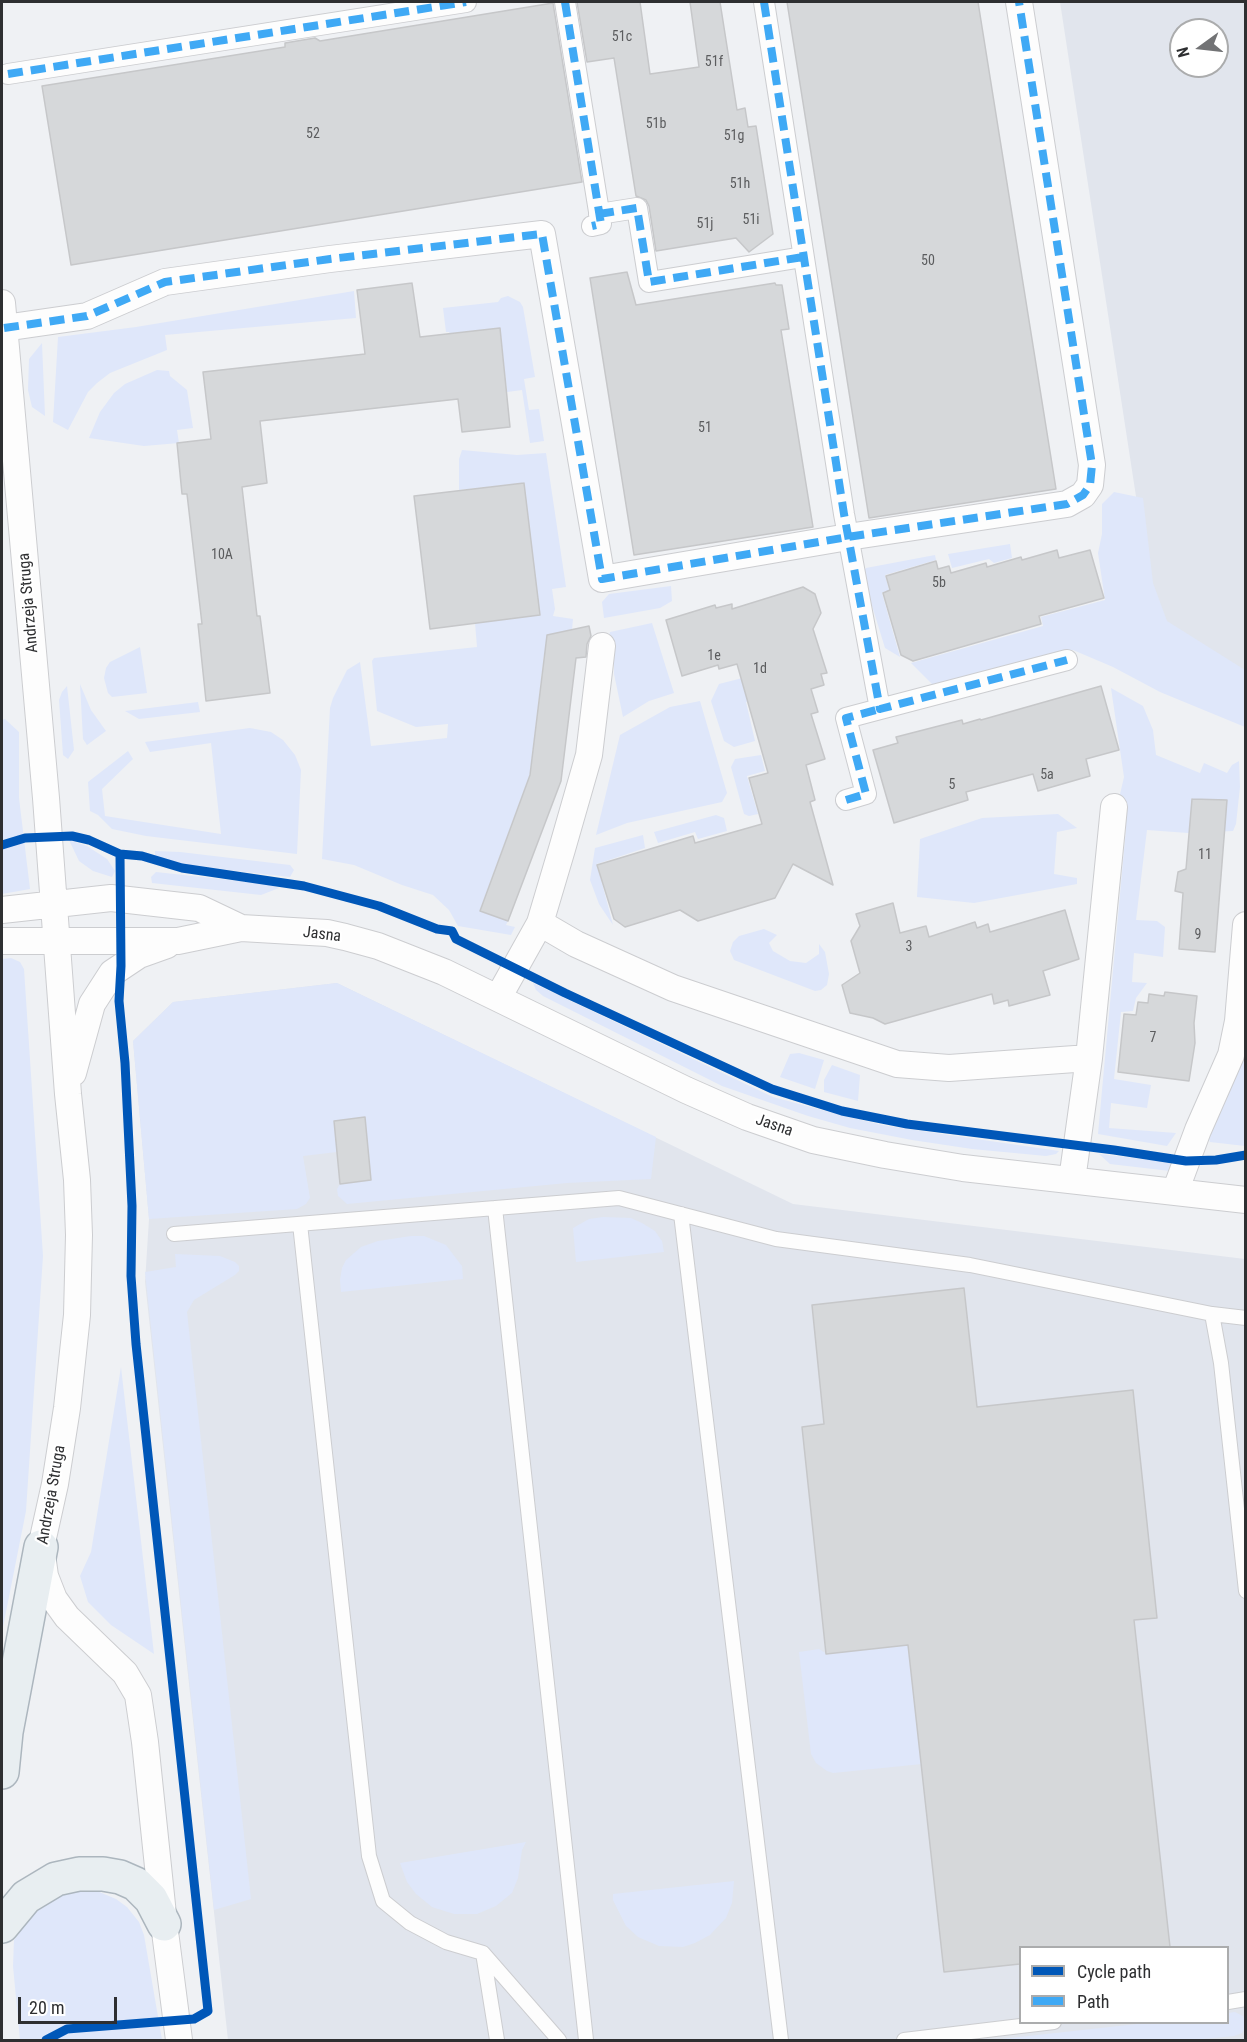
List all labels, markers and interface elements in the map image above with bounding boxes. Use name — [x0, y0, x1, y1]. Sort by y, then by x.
north arrow — [1169, 18, 1229, 78]
house number: 51c — [612, 29, 632, 45]
text: N — [1173, 45, 1194, 59]
house number: 51f — [705, 54, 723, 70]
house number: 51b — [646, 116, 666, 132]
house number: 52 — [306, 126, 320, 142]
house number: 51g — [724, 128, 744, 144]
house number: 51h — [730, 176, 750, 192]
house number: 51i — [742, 212, 760, 228]
house number: 51j — [697, 216, 713, 232]
house number: 50 — [921, 253, 935, 269]
house number: 51 — [698, 420, 712, 436]
house number: 10A — [211, 547, 233, 563]
street label: Andrzeja Struga — [15, 552, 43, 654]
house number: 5b — [932, 575, 946, 591]
house number: 1e — [707, 648, 721, 664]
house number: 1d — [753, 661, 767, 677]
house number: 5a — [1040, 767, 1054, 783]
house number: 5 — [949, 777, 955, 793]
house number: 11 — [1198, 847, 1212, 863]
street label: Jasna — [302, 923, 342, 947]
house number: 9 — [1195, 927, 1201, 943]
house number: 3 — [906, 939, 912, 955]
house number: 7 — [1150, 1030, 1156, 1046]
street label: Jasna — [753, 1111, 795, 1141]
street label: Andrzeja Struga — [34, 1444, 70, 1546]
legend — [1019, 1946, 1229, 2024]
text: Cycle path — [1077, 1961, 1151, 1982]
scale bar — [21, 1985, 120, 2023]
text: Path — [1077, 1991, 1110, 2012]
text: 20 m — [29, 1997, 64, 2018]

